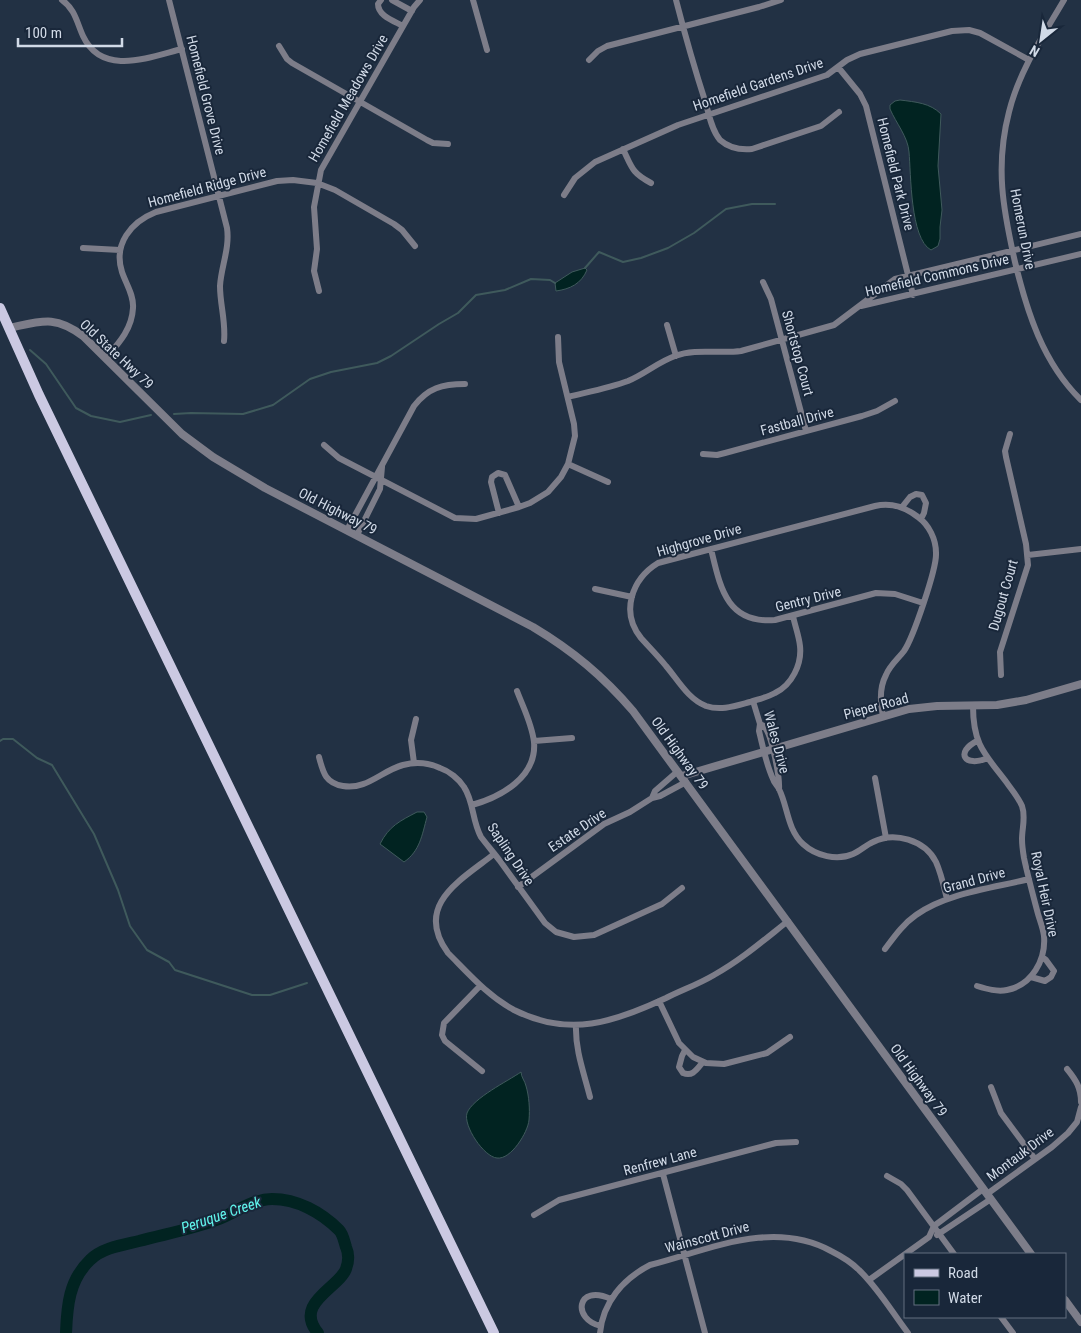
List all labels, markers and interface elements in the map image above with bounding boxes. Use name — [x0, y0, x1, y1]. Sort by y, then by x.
scale bar — [18, 15, 121, 47]
north arrow — [1016, 15, 1066, 65]
text: 100 m — [25, 24, 62, 42]
street label: Homefield Meadows Drive — [305, 31, 391, 164]
street label: Homefield Grove Drive — [183, 34, 229, 157]
text: N — [1027, 42, 1042, 60]
street label: Homefield Gardens Drive — [691, 54, 826, 114]
street label: Homefield Park Drive — [874, 116, 918, 233]
street label: Homefield Ridge Drive — [146, 163, 268, 210]
street label: Homerun Drive — [1007, 187, 1039, 271]
street label: Homefield Commons Drive — [864, 251, 1011, 299]
street label: Shortstop Court — [779, 309, 817, 397]
street label: Old State Hwy 79 — [77, 316, 157, 392]
street label: Fastball Drive — [759, 403, 836, 438]
street label: Old Highway 79 — [296, 484, 380, 538]
street label: Highgrove Drive — [655, 520, 743, 560]
street label: Dugout Court — [985, 558, 1021, 632]
street label: Gentry Drive — [773, 583, 843, 615]
street label: Pieper Road — [842, 690, 910, 722]
street label: Wales Drive — [761, 709, 793, 776]
street label: Old Highway 79 — [648, 714, 712, 792]
street label: Estate Drive — [545, 805, 609, 855]
street label: Sapling Drive — [484, 820, 538, 889]
street label: Royal Heir Drive — [1028, 850, 1062, 939]
street label: Grand Drive — [941, 864, 1007, 896]
street label: Old Highway 79 — [887, 1041, 951, 1119]
street label: Montauk Drive — [983, 1123, 1057, 1184]
street label: Renfrew Lane — [622, 1143, 699, 1178]
water label: Peruque Creek — [179, 1193, 264, 1237]
street label: Wainscott Drive — [663, 1218, 751, 1256]
legend — [904, 1253, 1066, 1318]
text: Road — [948, 1264, 978, 1282]
text: Water — [948, 1289, 983, 1307]

